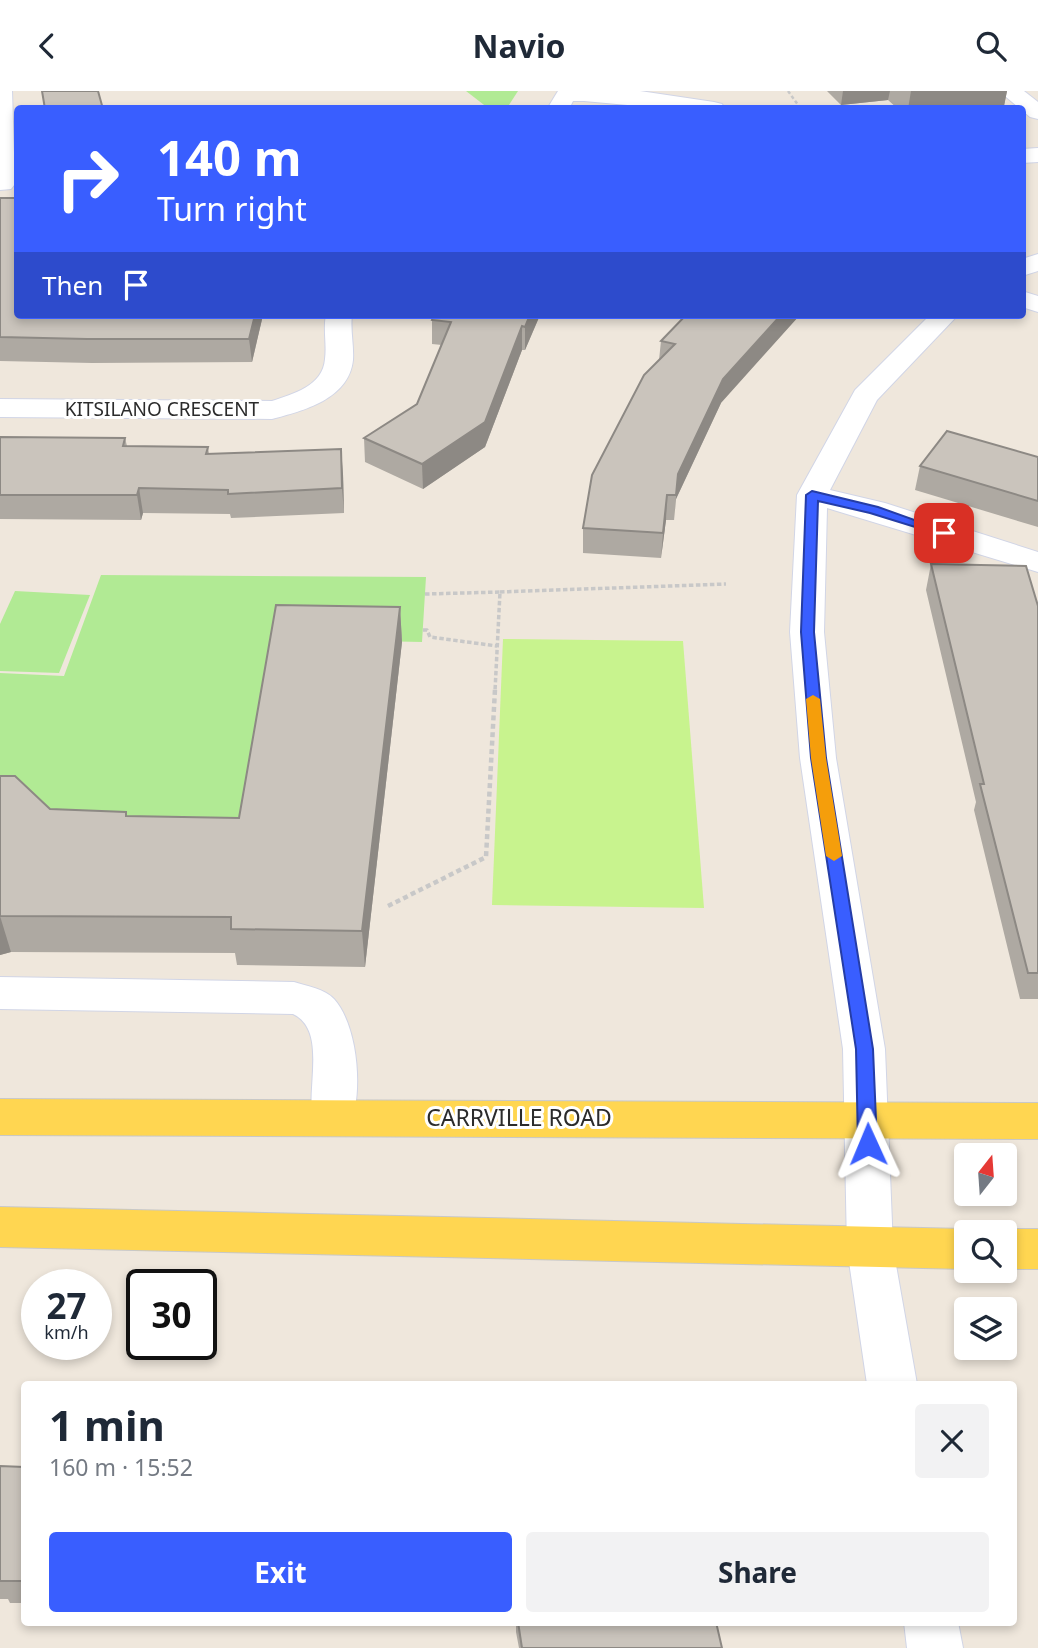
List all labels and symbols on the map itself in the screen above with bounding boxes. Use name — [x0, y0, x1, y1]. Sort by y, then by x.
street label: KITSILANO CRESCENT — [65, 396, 260, 422]
pin — [914, 503, 974, 563]
street label: CARRVILLE ROAD — [426, 1101, 612, 1133]
position arrow — [831, 1107, 905, 1181]
north arrow — [954, 1143, 1017, 1206]
speed limit sign: 30 — [126, 1269, 217, 1360]

